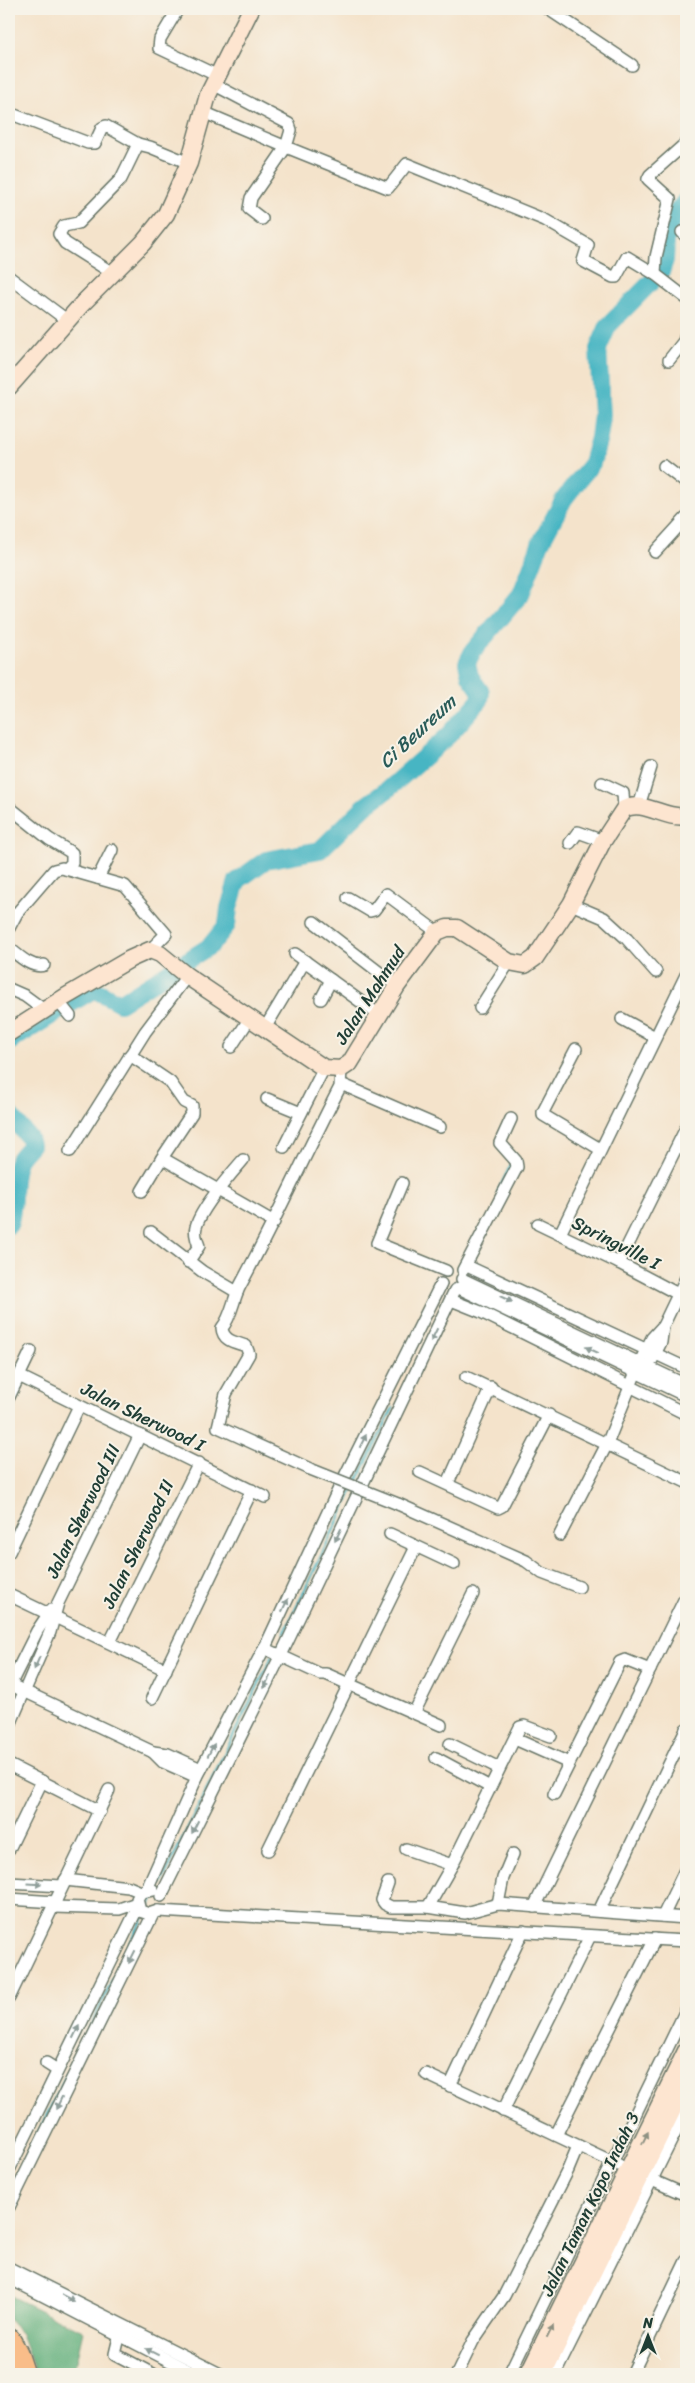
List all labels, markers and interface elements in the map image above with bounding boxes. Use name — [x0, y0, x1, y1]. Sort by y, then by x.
water label: Ci Beureum — [371, 685, 465, 776]
street label: Jalan Mahmud — [325, 938, 415, 1052]
street label: Springville I — [566, 1207, 668, 1280]
one-way arrow — [499, 1296, 513, 1304]
one-way arrow — [430, 1327, 438, 1342]
one-way arrow — [585, 1346, 599, 1354]
street label: Jalan Sherwood I — [74, 1373, 212, 1462]
one-way arrow — [359, 1433, 367, 1448]
street label: Jalan Sherwood III — [36, 1438, 130, 1584]
street label: Jalan Sherwood II — [92, 1473, 183, 1615]
one-way arrow — [334, 1528, 342, 1542]
one-way arrow — [281, 1598, 289, 1612]
one-way arrow — [33, 1656, 41, 1670]
one-way arrow — [263, 1675, 271, 1689]
one-way arrow — [207, 1743, 215, 1757]
one-way arrow — [191, 1820, 199, 1834]
one-way arrow — [28, 1881, 44, 1889]
one-way arrow — [128, 1950, 136, 1964]
one-way arrow — [72, 2025, 80, 2039]
one-way arrow — [55, 2096, 63, 2110]
street label: Jalan Taman Kopo Indah 3 — [531, 2106, 649, 2303]
one-way arrow — [641, 2131, 649, 2145]
one-way arrow — [61, 2294, 75, 2302]
north arrow — [622, 2310, 672, 2360]
text: N — [642, 2311, 653, 2336]
one-way arrow — [546, 2324, 554, 2338]
one-way arrow — [145, 2348, 159, 2356]

